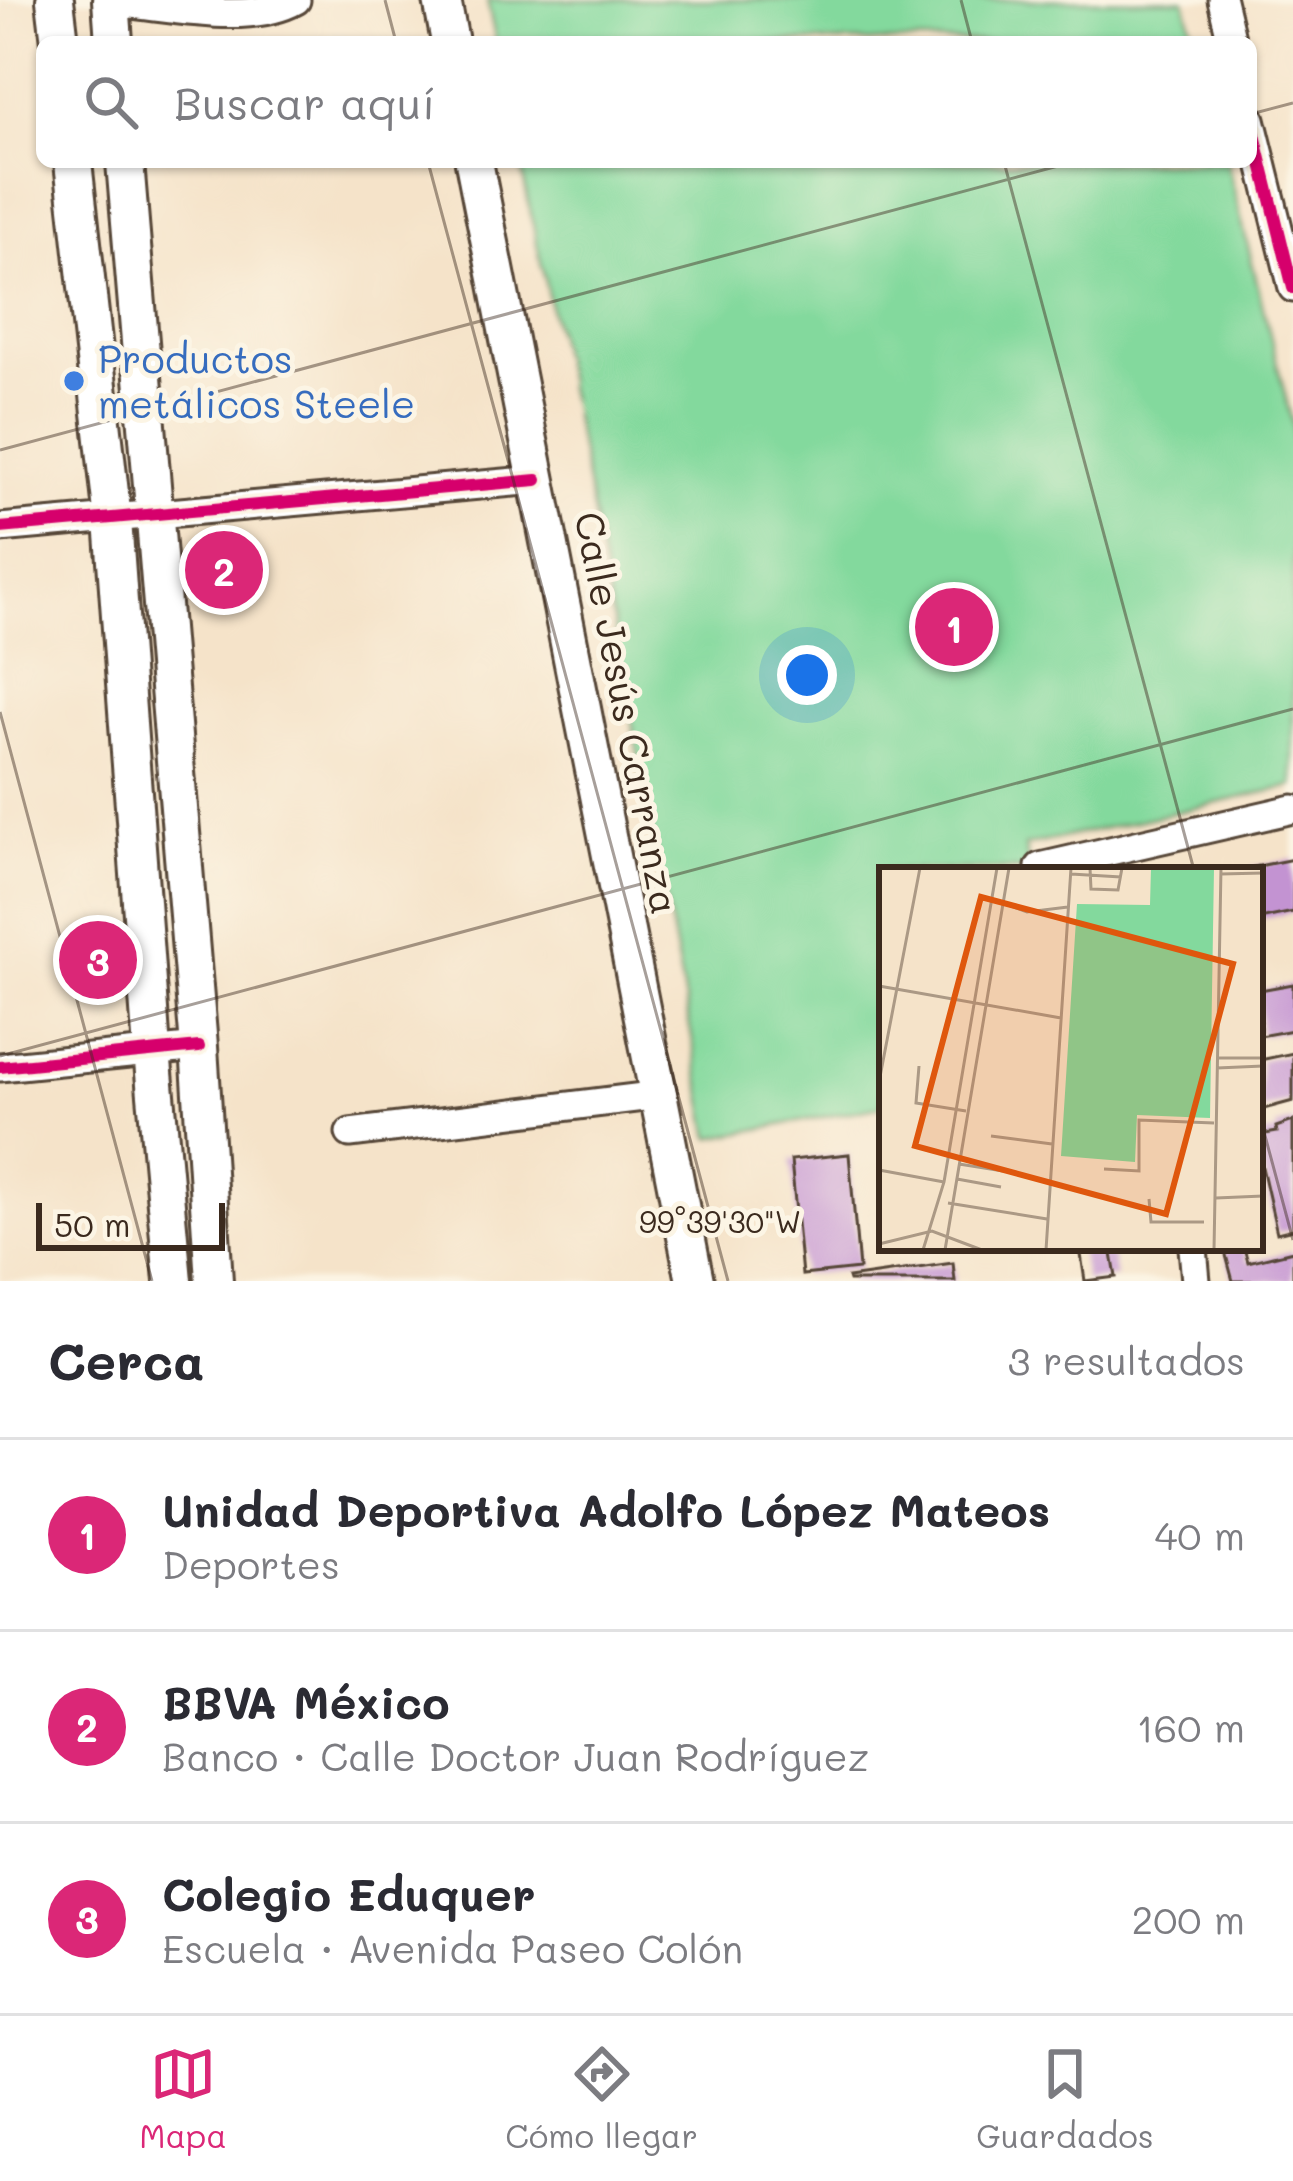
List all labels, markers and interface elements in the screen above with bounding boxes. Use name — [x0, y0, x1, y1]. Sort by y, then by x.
search box — [36, 36, 1257, 168]
icon: search — [78, 69, 144, 135]
text: Buscar aquí — [174, 73, 436, 131]
place label: Productos metálicos Steele — [98, 332, 415, 428]
marker: Productos metálicos Steele — [61, 368, 87, 394]
street label: Calle Jesús Carranza — [564, 507, 693, 918]
pin: 2 — [185, 525, 263, 615]
pin: 1 — [915, 582, 993, 672]
your location — [777, 645, 837, 705]
inset map — [879, 867, 1263, 1251]
pin: 3 — [59, 915, 137, 1005]
scale bar — [36, 1197, 225, 1250]
text: 99°39'30"W — [639, 1201, 801, 1241]
text: 50 m — [54, 1202, 130, 1245]
text: Cerca — [48, 1326, 205, 1393]
text: 3 resultados — [1008, 1334, 1245, 1385]
text: Unidad Deportiva Adolfo López Mateos — [162, 1480, 1050, 1538]
text: 1 — [78, 1509, 96, 1560]
text: 40 m — [1154, 1509, 1245, 1560]
text: Deportes — [162, 1538, 340, 1589]
text: BBVA México — [162, 1672, 450, 1730]
text: 2 — [76, 1701, 98, 1752]
text: 160 m — [1136, 1701, 1245, 1752]
text: Banco · Calle Doctor Juan Rodríguez — [162, 1730, 869, 1781]
text: Colegio Eduquer — [162, 1864, 535, 1922]
text: 3 — [75, 1893, 99, 1944]
text: 200 m — [1132, 1893, 1245, 1944]
text: Escuela · Avenida Paseo Colón — [162, 1922, 743, 1973]
tab: Mapa — [139, 2041, 227, 2156]
tab: Cómo llegar — [505, 2041, 698, 2156]
tab: Guardados — [976, 2041, 1154, 2156]

